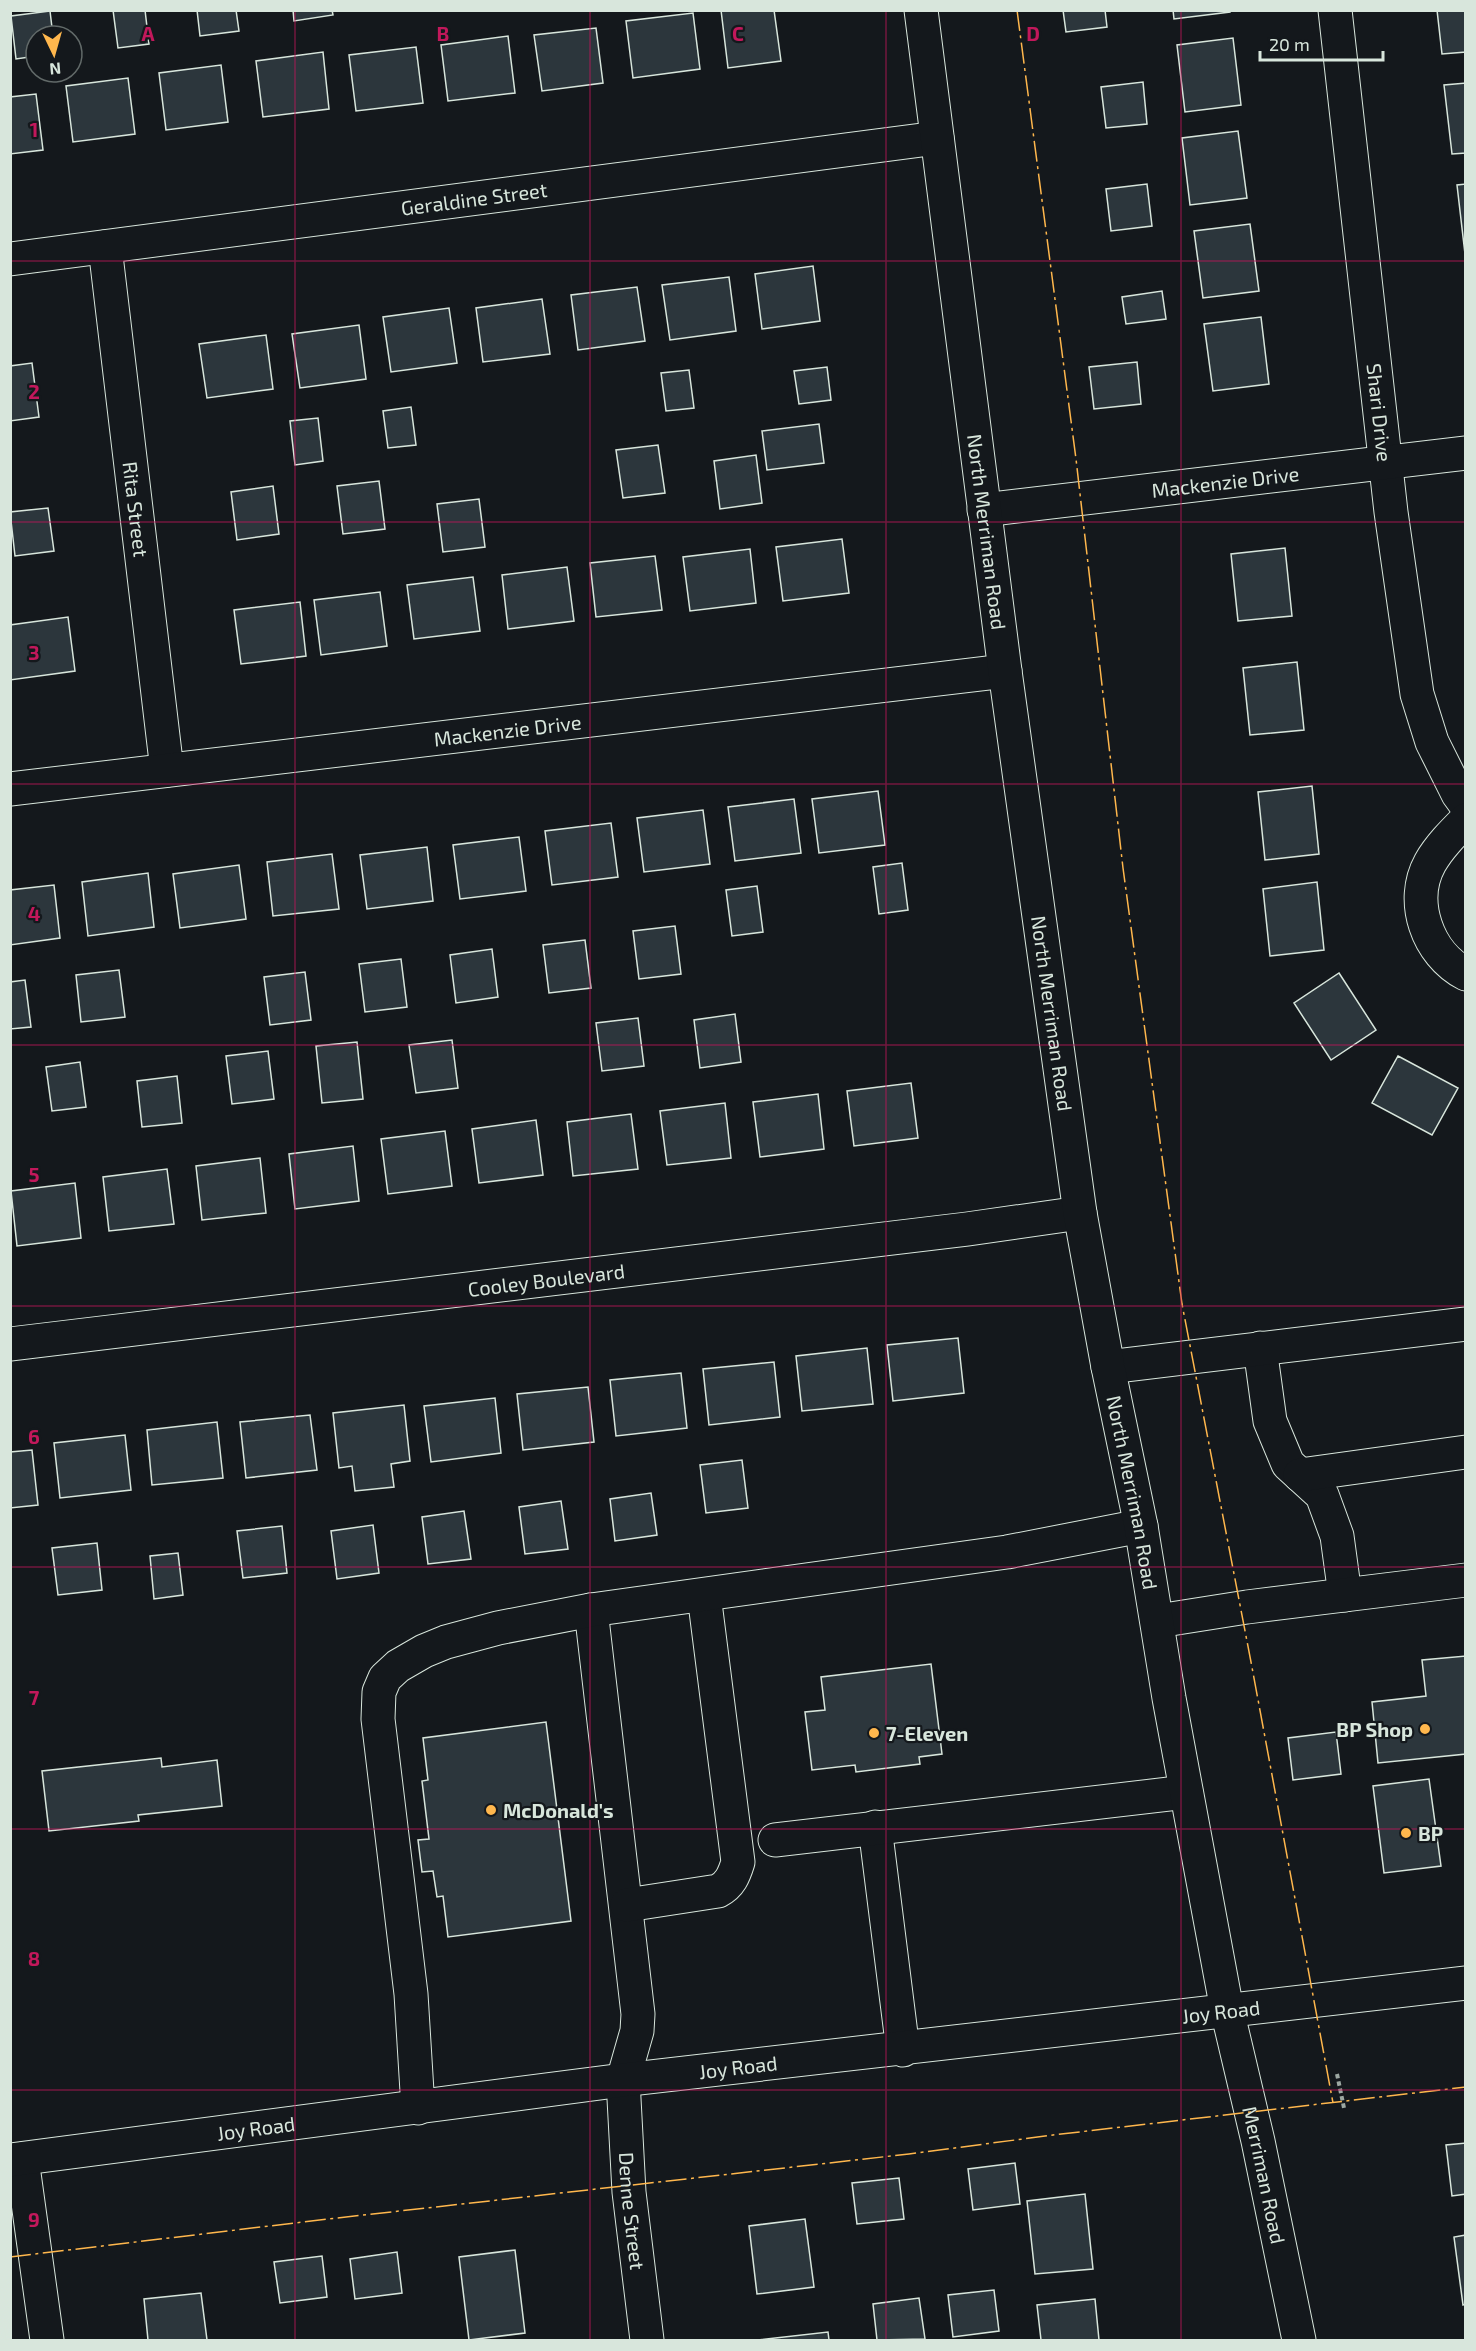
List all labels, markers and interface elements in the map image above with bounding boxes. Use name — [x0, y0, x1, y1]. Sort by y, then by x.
text: A — [141, 21, 155, 45]
text: B — [437, 21, 449, 45]
text: C — [732, 21, 744, 45]
text: D — [1026, 21, 1040, 45]
north arrow — [24, 24, 84, 84]
scale bar — [1260, 24, 1383, 62]
text: 20 m — [1269, 33, 1310, 55]
text: N — [49, 59, 62, 79]
text: 1 — [30, 117, 38, 141]
street label: Geraldine Street — [400, 177, 549, 220]
street label: Shari Drive — [1362, 362, 1397, 463]
text: 2 — [28, 379, 40, 403]
street label: North Merriman Road — [963, 432, 1012, 631]
street label: Rita Street — [119, 460, 154, 559]
street label: Mackenzie Drive — [1150, 461, 1300, 502]
text: 3 — [28, 640, 40, 664]
street label: Mackenzie Drive — [432, 709, 583, 751]
text: 4 — [28, 901, 41, 925]
street label: North Merriman Road — [1027, 914, 1078, 1113]
text: 5 — [28, 1162, 40, 1186]
street label: Cooley Boulevard — [466, 1258, 626, 1301]
street label: North Merriman Road — [1102, 1393, 1163, 1591]
text: 6 — [28, 1424, 40, 1448]
text: 7 — [29, 1685, 40, 1709]
place label: BP Shop — [1336, 1717, 1413, 1741]
place label: 7-Eleven — [886, 1721, 968, 1745]
marker: BP Shop — [1418, 1722, 1432, 1736]
marker: 7-Eleven — [867, 1726, 881, 1740]
place label: McDonald's — [503, 1798, 614, 1822]
marker: McDonald's — [484, 1803, 498, 1817]
place label: BP — [1418, 1821, 1443, 1845]
marker: BP — [1399, 1826, 1413, 1840]
text: 8 — [28, 1946, 40, 1970]
street label: Joy Road — [1180, 1995, 1261, 2028]
street label: Joy Road — [698, 2050, 779, 2083]
street label: Merriman Road — [1238, 2104, 1291, 2246]
street label: Joy Road — [215, 2111, 297, 2145]
street label: Denne Street — [615, 2151, 650, 2271]
text: 9 — [28, 2207, 40, 2231]

